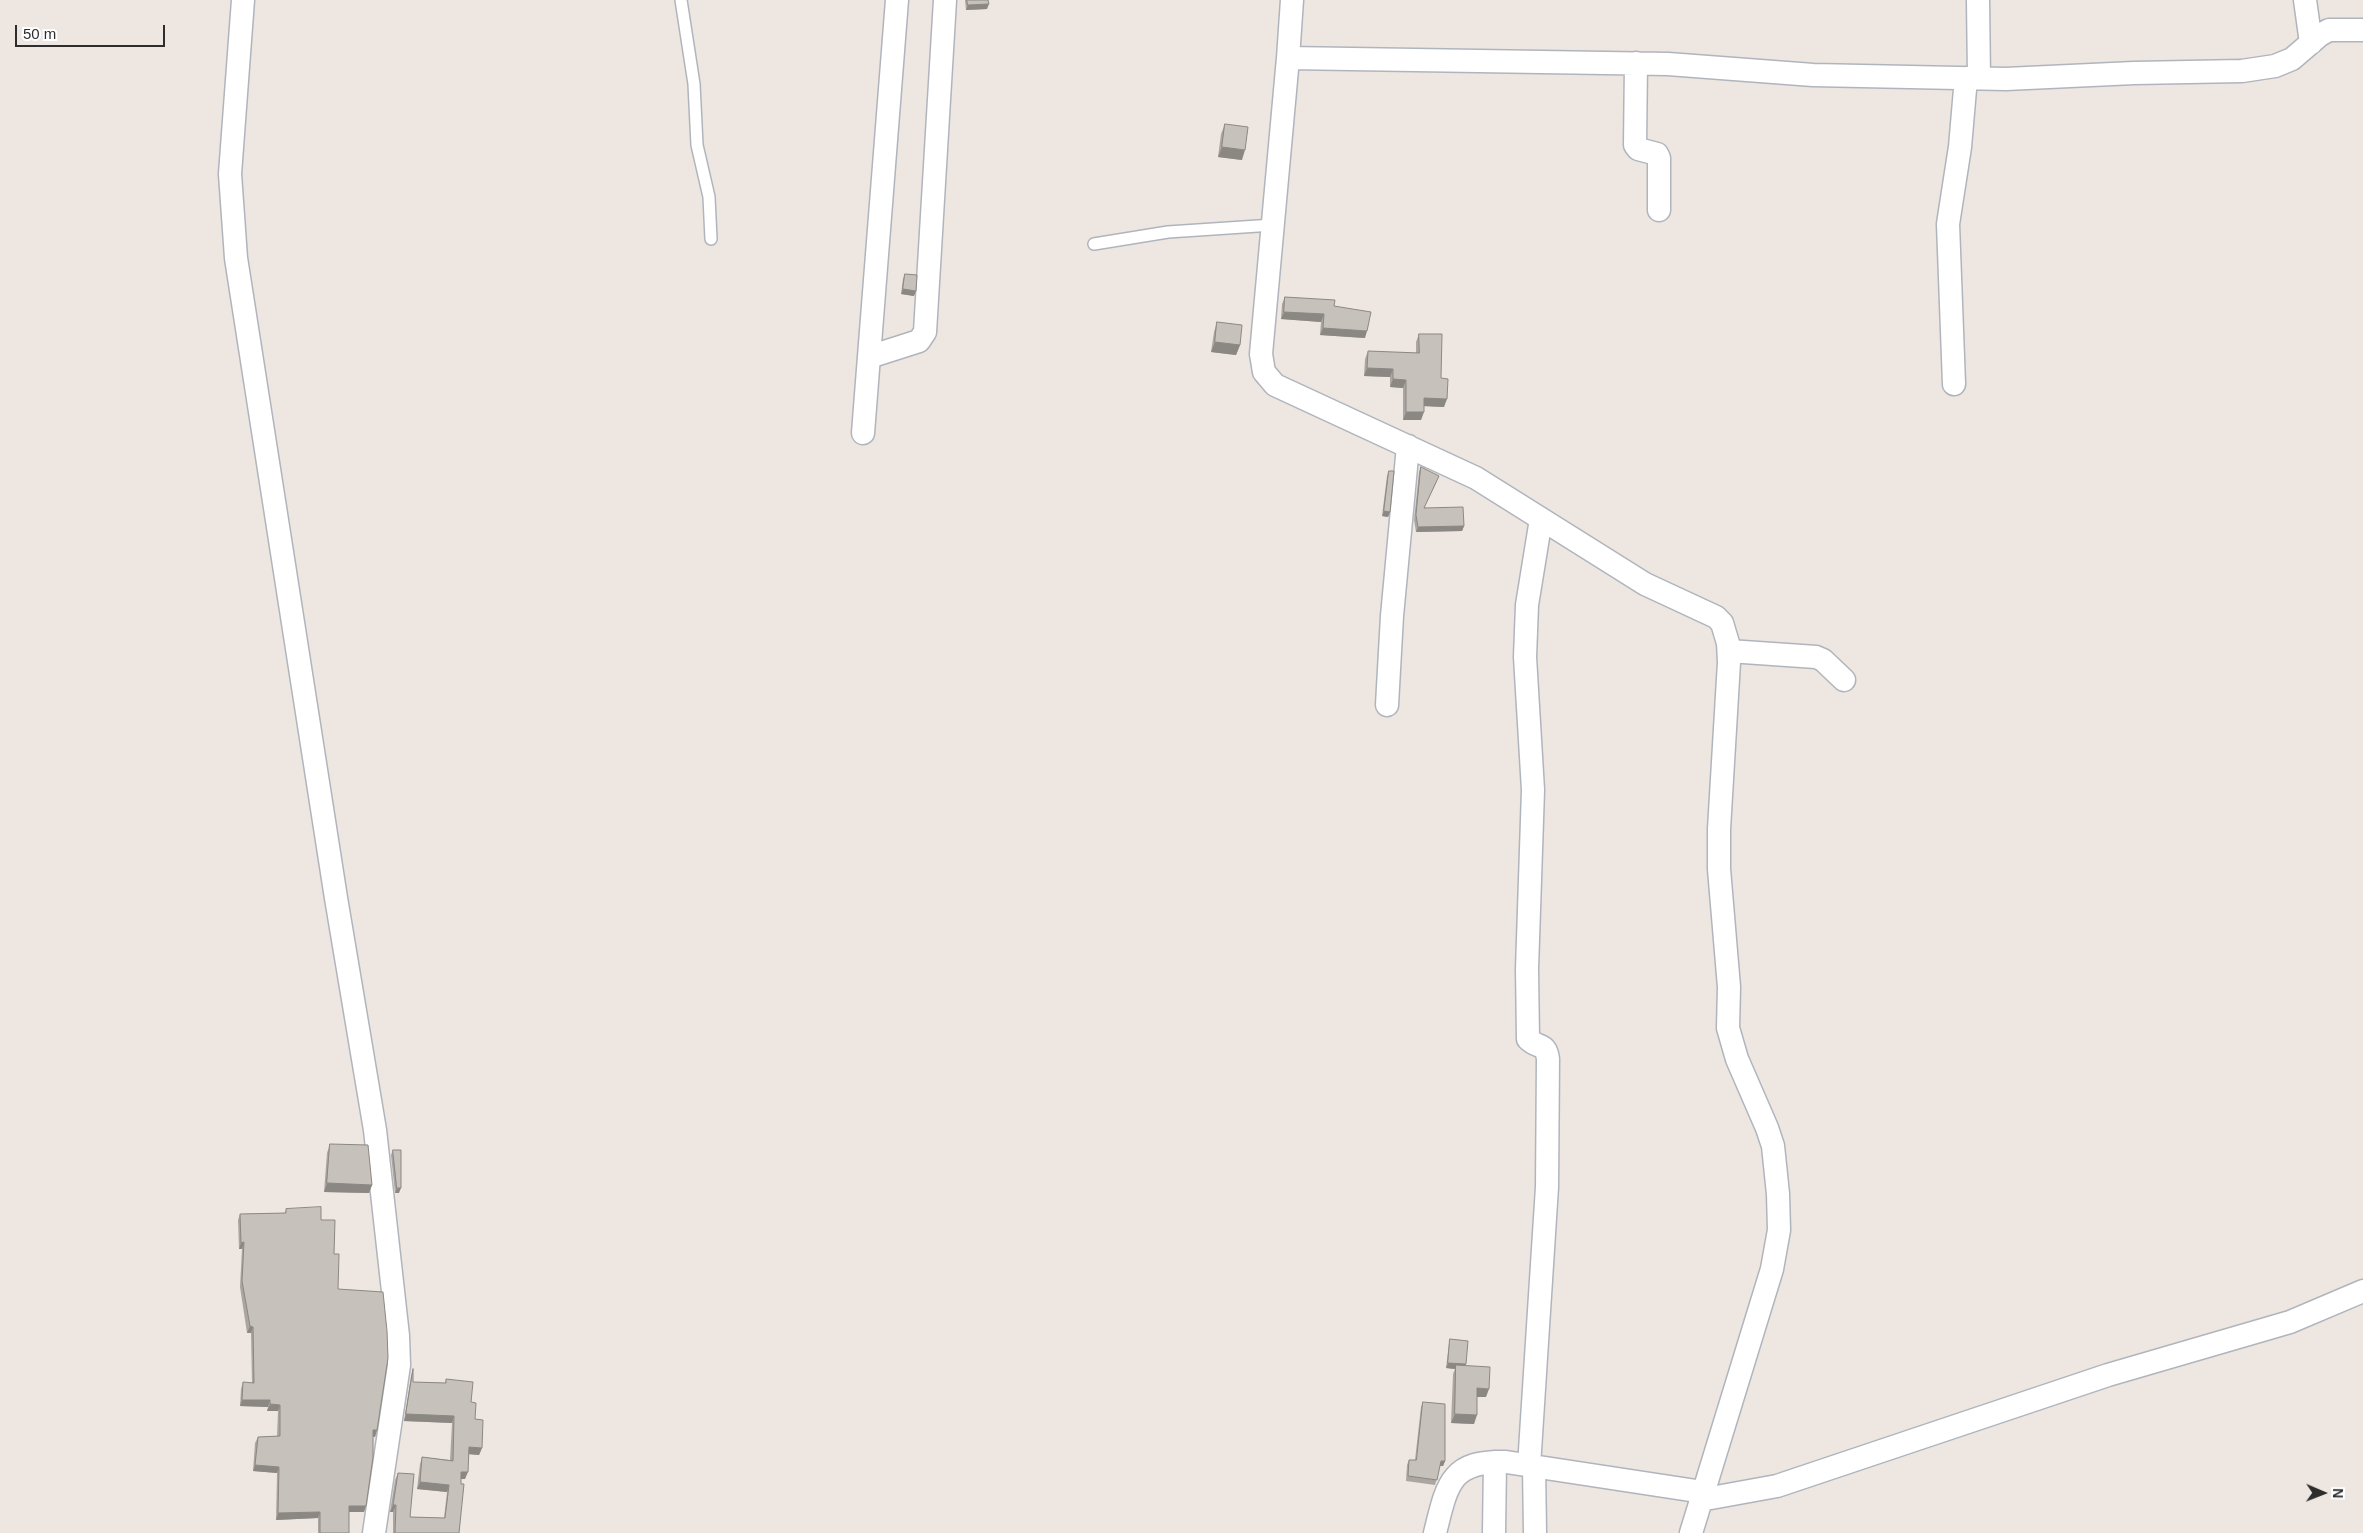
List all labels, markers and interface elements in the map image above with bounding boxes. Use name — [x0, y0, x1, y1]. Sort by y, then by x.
scale bar — [18, 15, 168, 47]
text: 50 m — [23, 25, 56, 42]
north arrow — [2298, 1468, 2348, 1518]
text: N — [2330, 1488, 2346, 1498]

